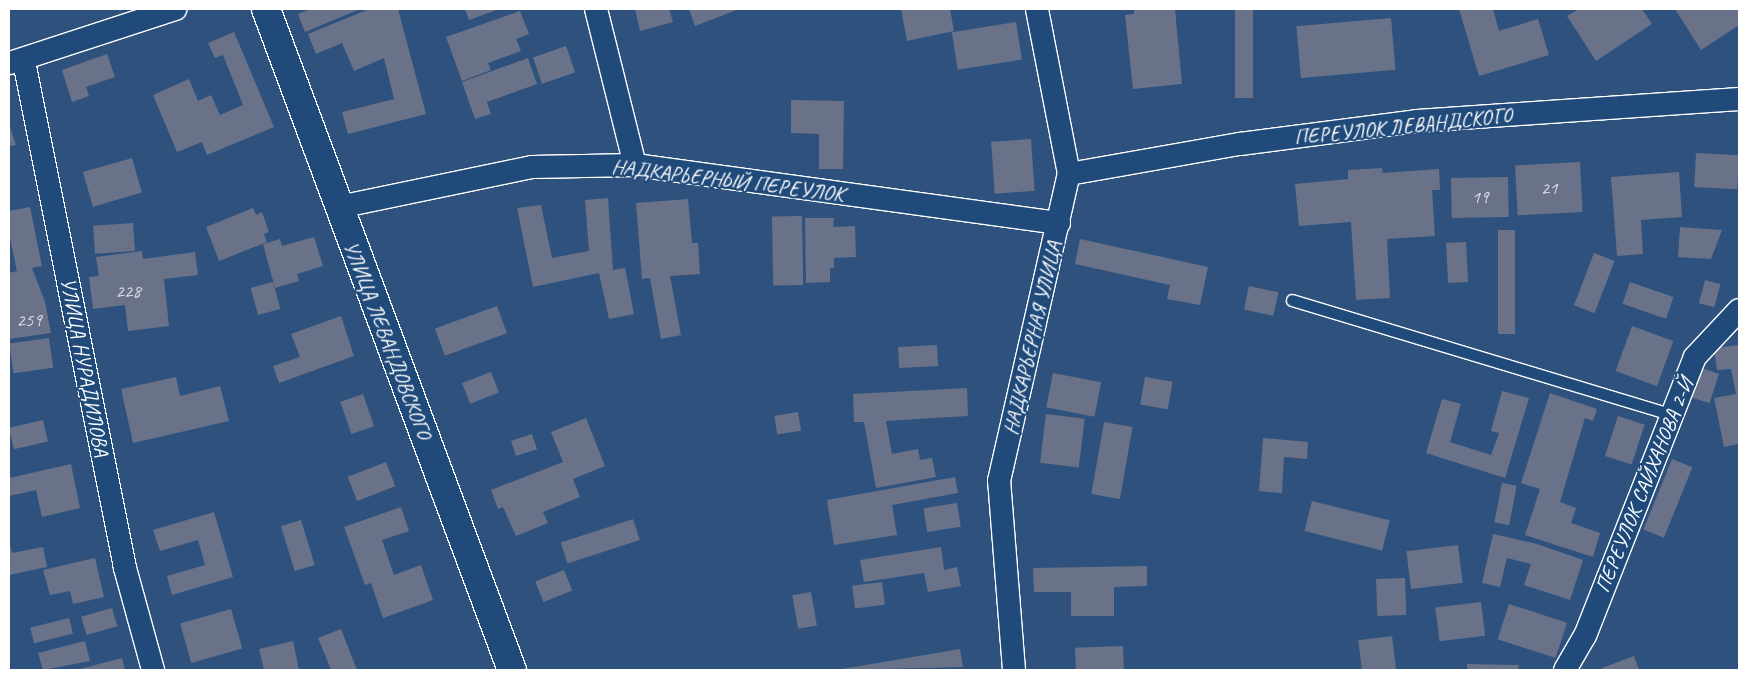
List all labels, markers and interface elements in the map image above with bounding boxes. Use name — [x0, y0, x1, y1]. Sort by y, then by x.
street label: ПЕРЕУЛОК ЛЕВАНДСКОГО — [1293, 102, 1513, 150]
street label: НАДКАРЬЕРНЫЙ ПЕРЕУЛОК — [610, 153, 846, 207]
house number: 21 — [1540, 178, 1558, 200]
house number: 19 — [1471, 187, 1489, 209]
street label: УЛИЦА ЛЕВАНДОВСКОГО — [339, 238, 437, 442]
street label: НАДКАРЬЕРНАЯ УЛИЦА — [997, 239, 1067, 437]
street label: УЛИЦА НУРАДИЛОВА — [55, 276, 115, 458]
house number: 228 — [115, 281, 141, 303]
house number: 259 — [16, 310, 42, 332]
street label: ПЕРЕУЛОК САЙХАНОВА 2-Й — [1590, 374, 1698, 596]

